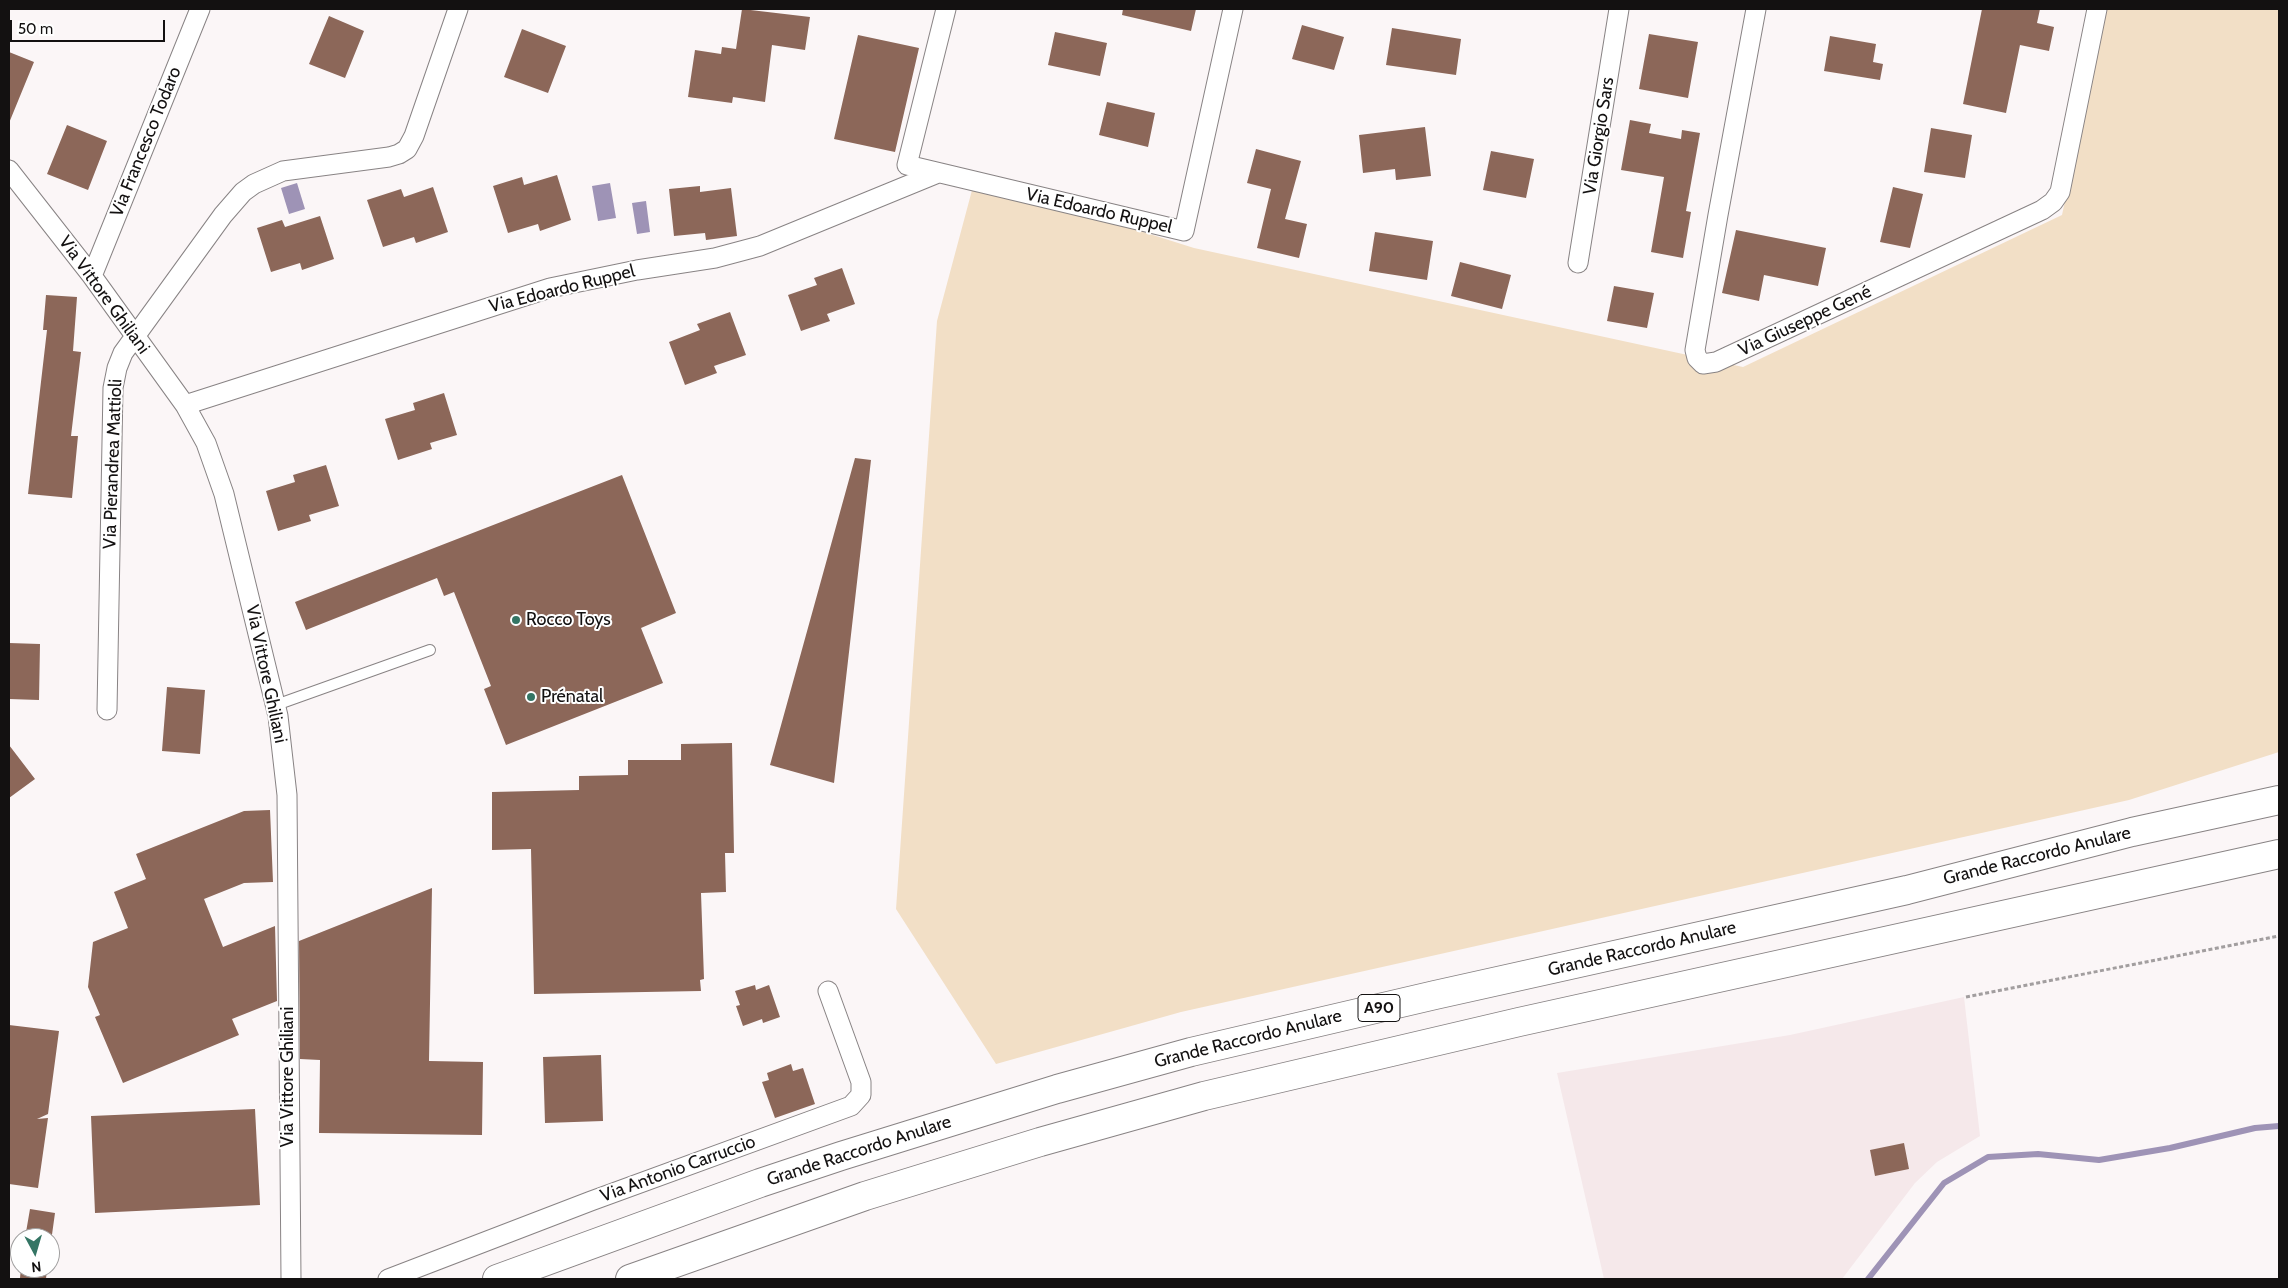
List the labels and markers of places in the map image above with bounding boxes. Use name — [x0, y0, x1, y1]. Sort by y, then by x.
place label: Rocco Toys — [526, 609, 611, 631]
marker: Rocco Toys — [510, 614, 522, 626]
place label: Prénatal — [541, 686, 603, 708]
marker: Prénatal — [525, 691, 537, 703]

